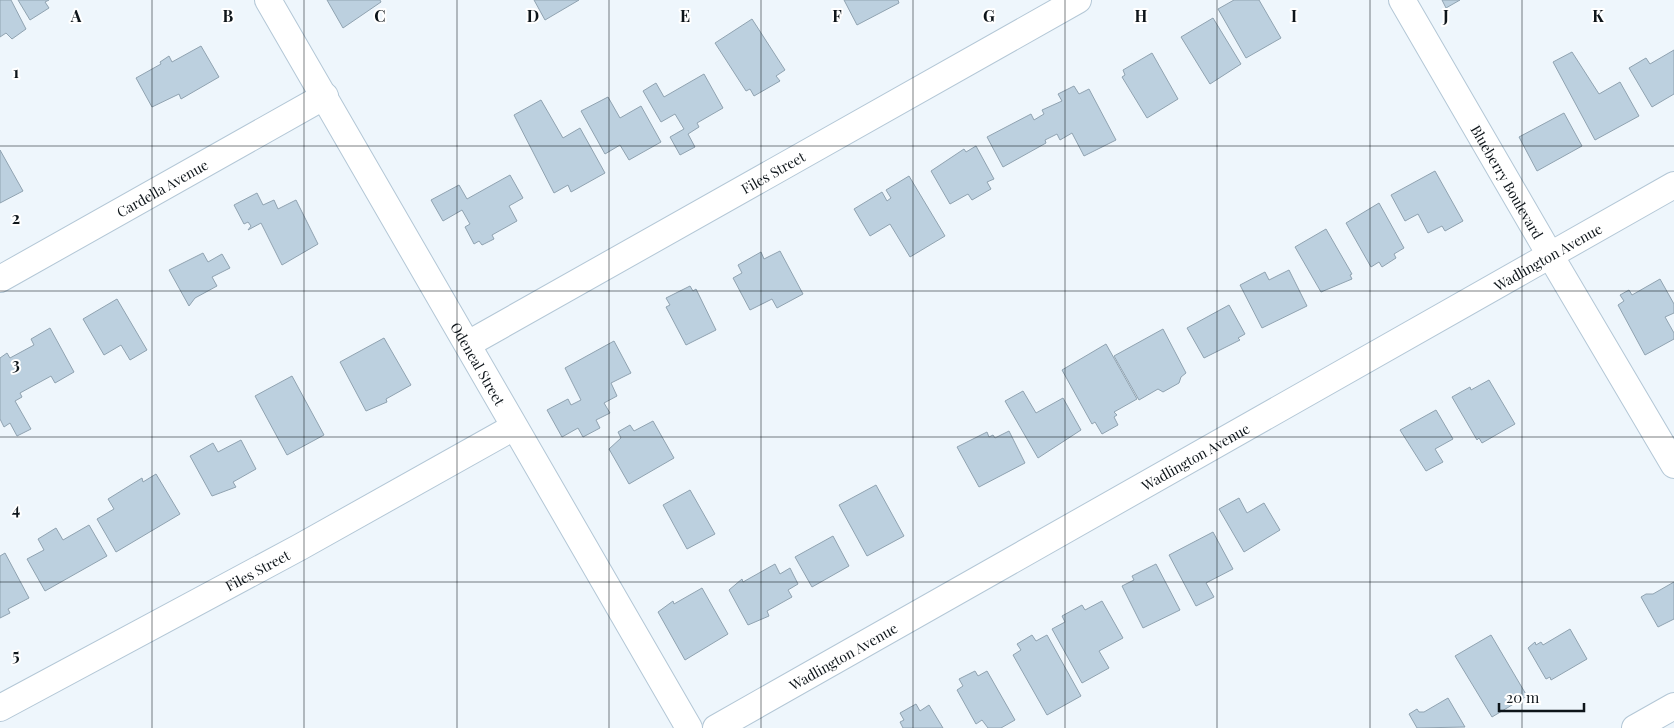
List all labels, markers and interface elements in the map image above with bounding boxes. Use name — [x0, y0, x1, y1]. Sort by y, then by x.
text: A — [70, 5, 82, 26]
text: B — [223, 5, 234, 26]
text: C — [374, 5, 386, 26]
text: D — [527, 5, 539, 26]
text: E — [680, 5, 690, 26]
text: F — [832, 5, 842, 26]
text: G — [983, 5, 995, 26]
text: H — [1135, 5, 1148, 26]
text: I — [1291, 5, 1297, 26]
text: J — [1442, 5, 1449, 26]
text: K — [1592, 5, 1604, 26]
text: 1 — [13, 61, 19, 82]
street label: Blueberry Boulevard — [1467, 121, 1548, 242]
street label: Files Street — [738, 146, 809, 198]
street label: Cardella Avenue — [113, 154, 211, 221]
text: 2 — [12, 207, 20, 228]
street label: Wadlington Avenue — [1489, 218, 1605, 295]
street label: Odeneal Street — [447, 318, 510, 410]
text: 3 — [12, 353, 20, 374]
street label: Wadlington Avenue — [1137, 418, 1253, 495]
text: 4 — [12, 498, 20, 519]
street label: Files Street — [222, 544, 294, 595]
street label: Wadlington Avenue — [785, 618, 900, 695]
text: 5 — [12, 644, 20, 665]
scale bar — [1499, 680, 1584, 712]
text: 20 m — [1506, 687, 1540, 707]

